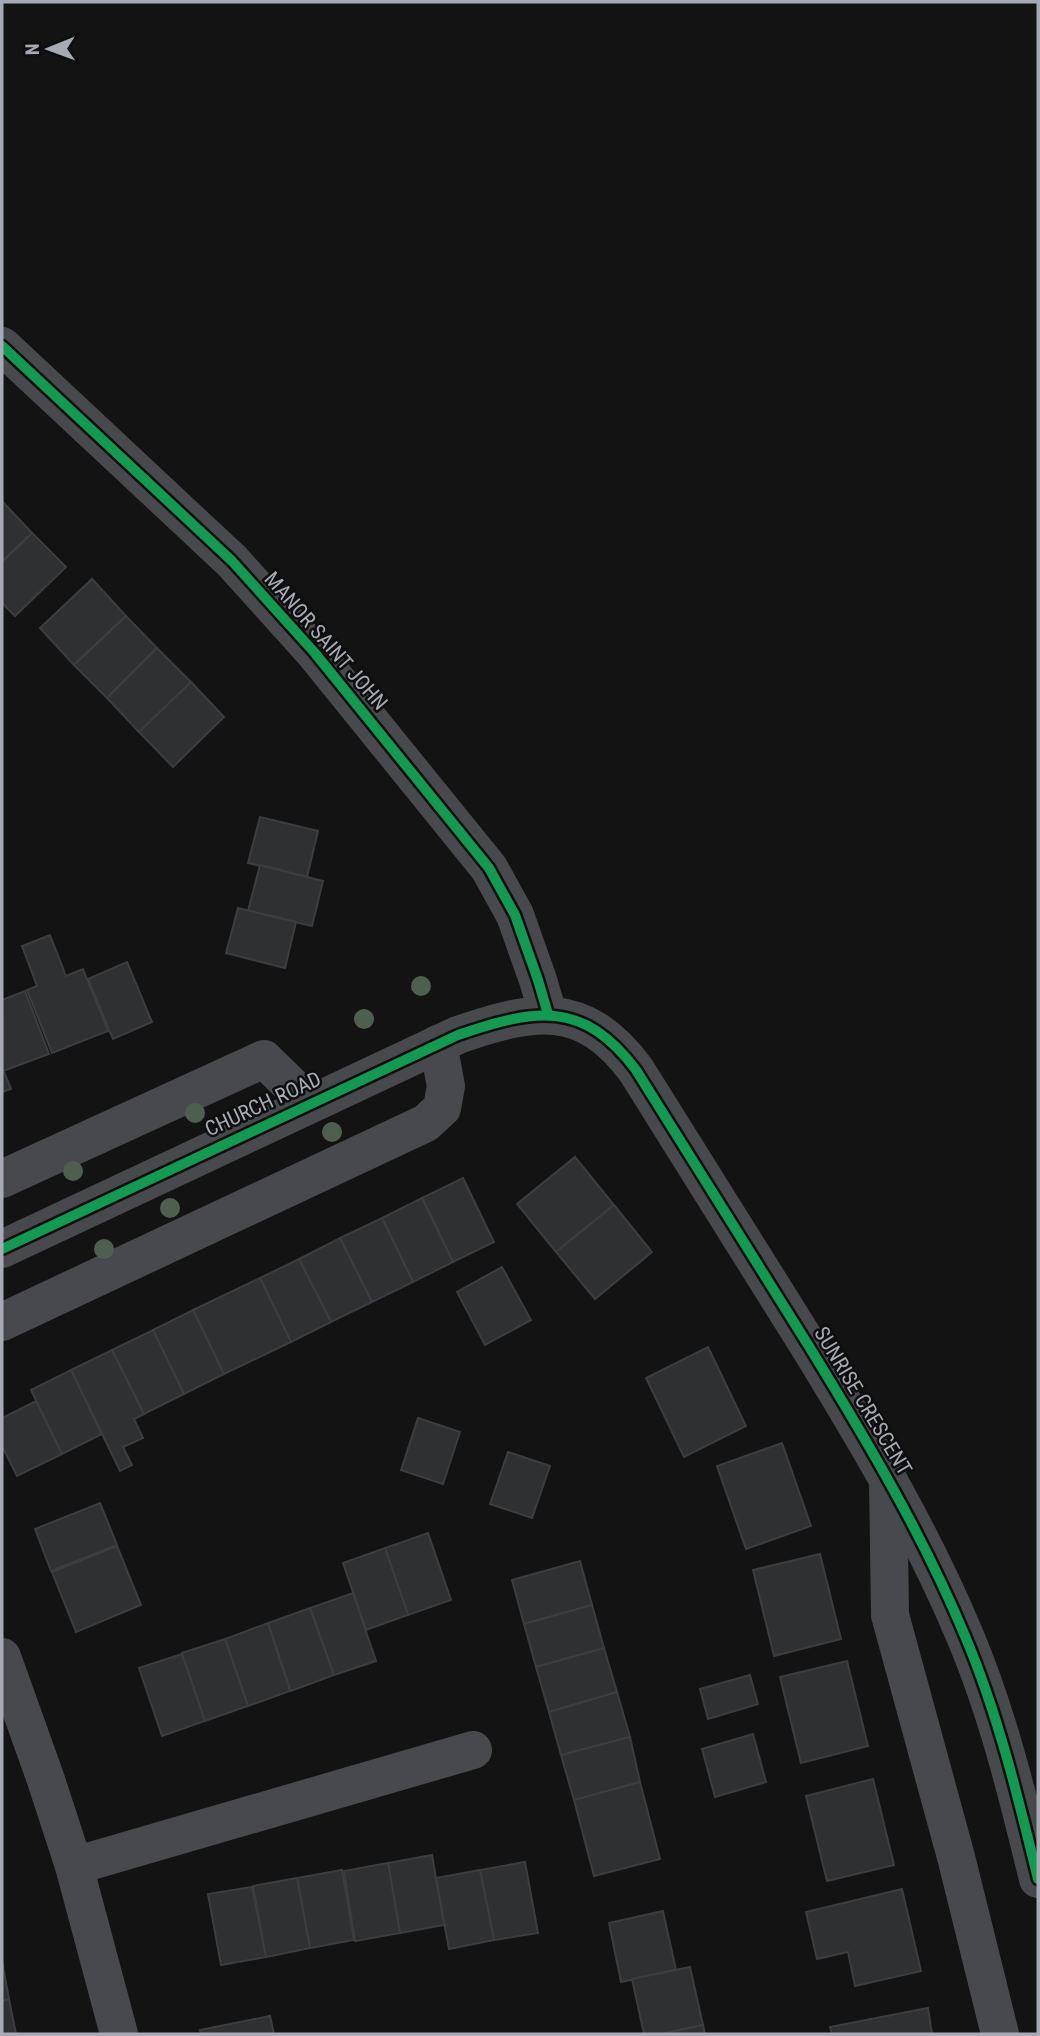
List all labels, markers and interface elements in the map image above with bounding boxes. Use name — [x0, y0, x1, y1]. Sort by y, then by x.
north arrow — [14, 14, 84, 84]
text: N — [21, 43, 44, 55]
street label: MANOR SAINT JOHN — [260, 567, 392, 715]
street label: CHURCH ROAD — [201, 1067, 325, 1141]
street label: SUNRISE CRESCENT — [809, 1323, 917, 1479]

